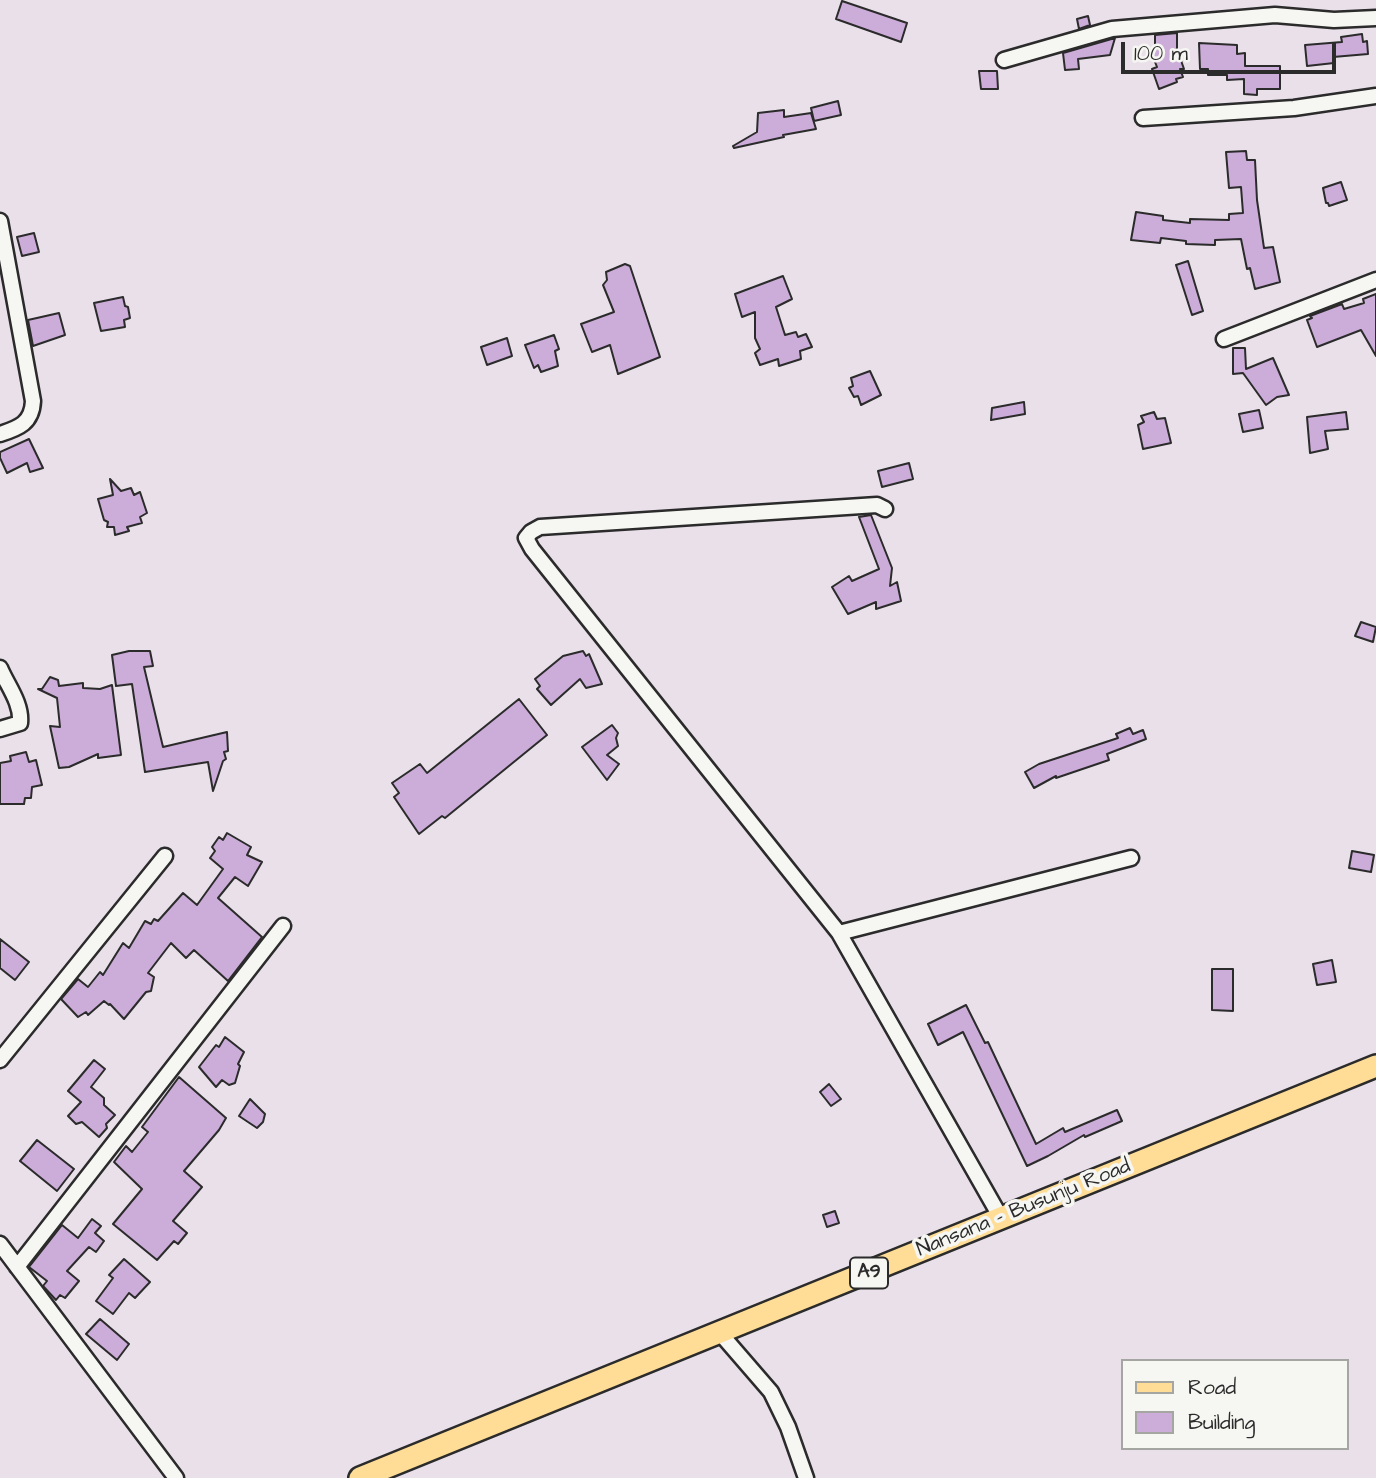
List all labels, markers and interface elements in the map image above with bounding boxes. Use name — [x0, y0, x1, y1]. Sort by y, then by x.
scale bar — [1124, 28, 1339, 72]
text: 100 m — [1134, 39, 1188, 68]
street label: Nansana - Busunju Road — [913, 1155, 1135, 1263]
road number: A9 — [850, 1258, 888, 1288]
legend — [1120, 1359, 1348, 1450]
text: Road — [1188, 1373, 1236, 1402]
text: Building — [1188, 1408, 1255, 1437]

